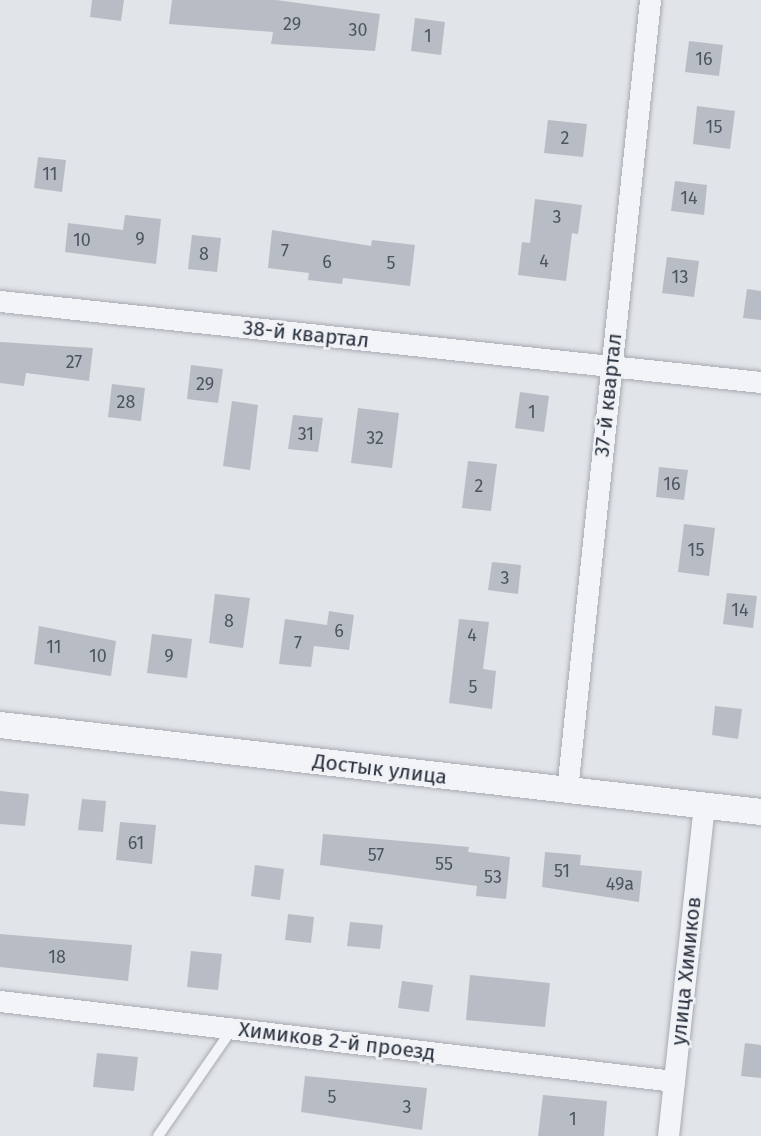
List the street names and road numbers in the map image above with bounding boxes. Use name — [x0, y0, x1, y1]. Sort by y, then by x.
street label: 38-й квартал — [242, 315, 370, 353]
street label: 37-й квартал — [589, 332, 627, 458]
street label: Достык улица — [311, 748, 449, 790]
street label: улица Химиков — [666, 895, 706, 1047]
street label: Химиков 2-й проезд — [237, 1016, 437, 1066]

